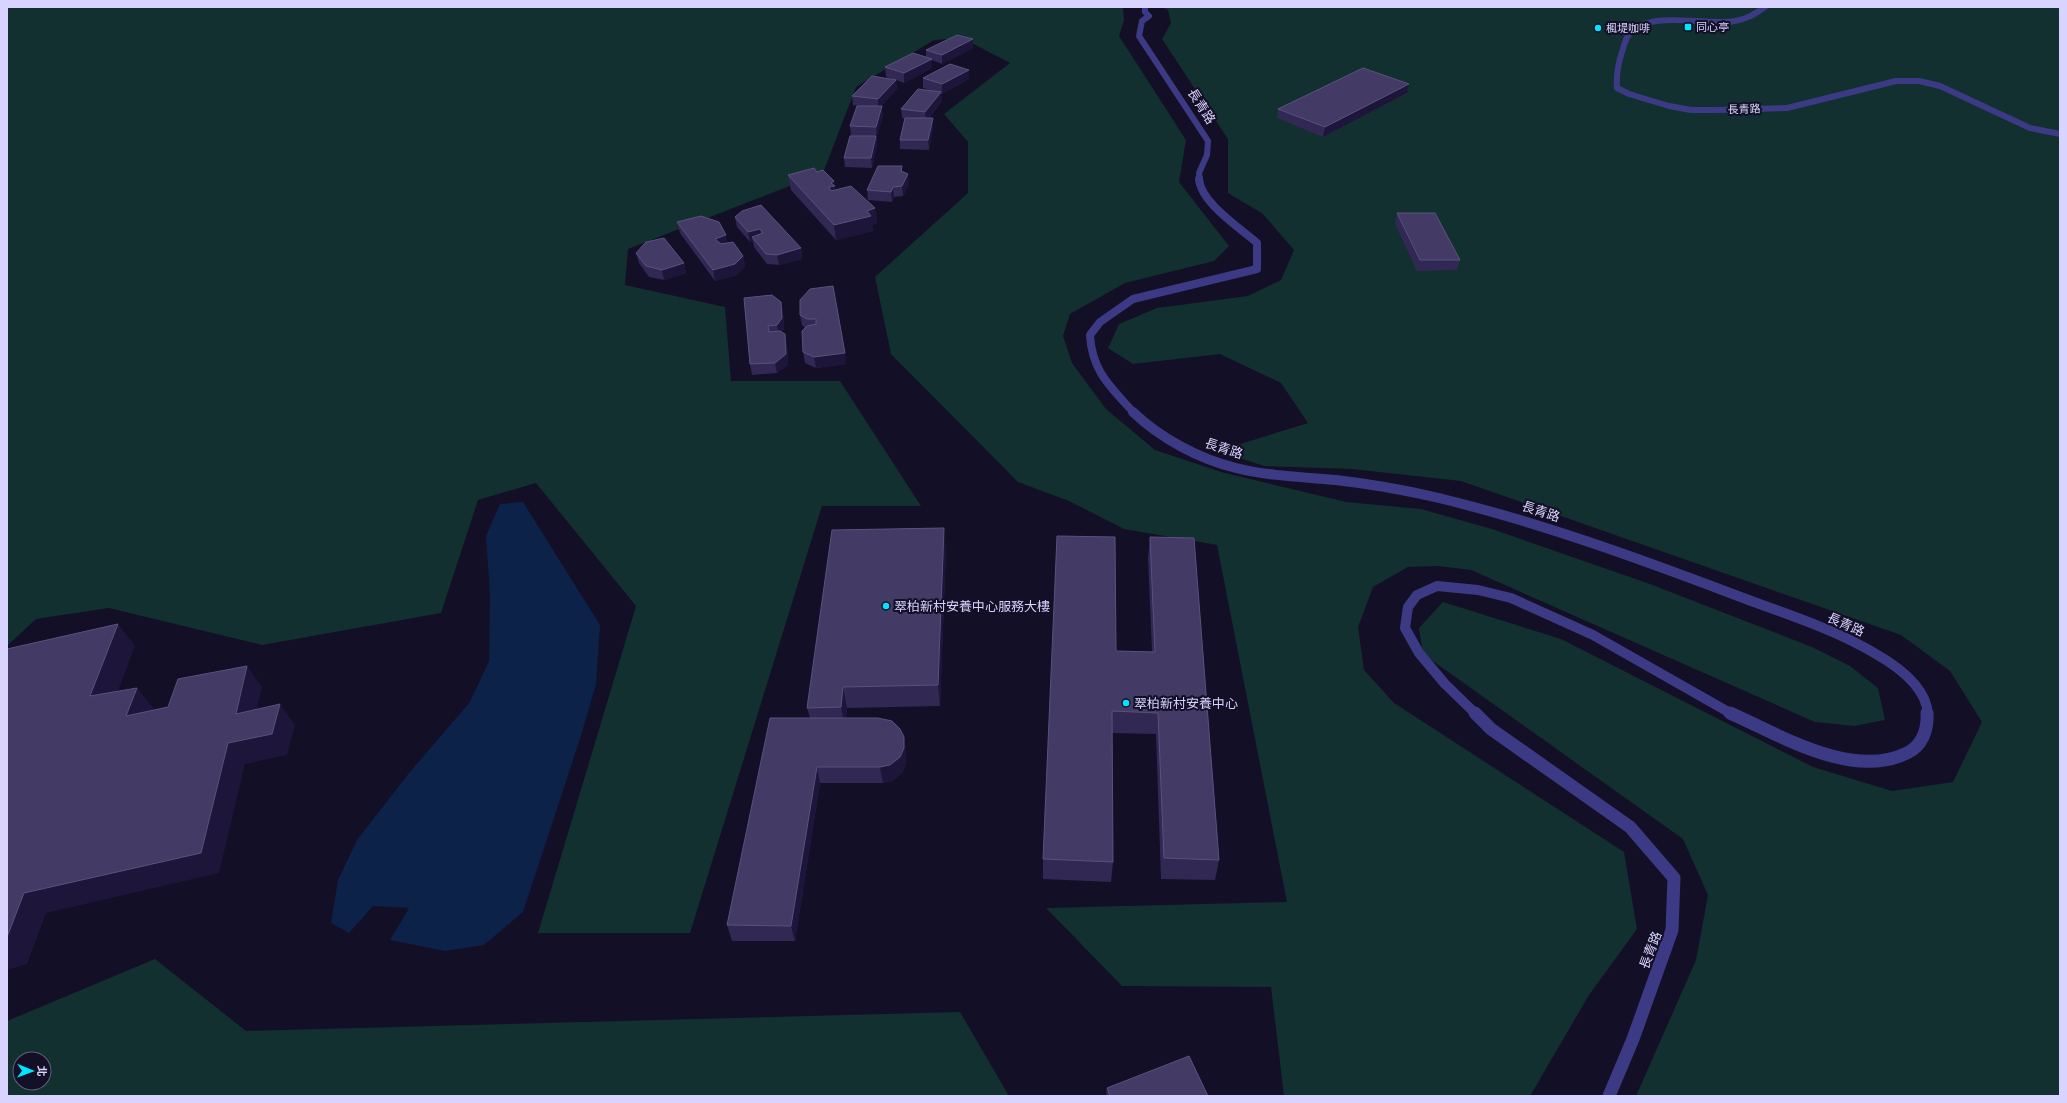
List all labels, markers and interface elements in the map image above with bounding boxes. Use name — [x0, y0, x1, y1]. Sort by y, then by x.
place label: 同心亭 — [1696, 20, 1729, 34]
place label: 楓堤咖啡 — [1606, 21, 1650, 35]
marker: 同心亭 — [1683, 22, 1693, 32]
marker: 楓堤咖啡 — [1593, 23, 1603, 33]
street label: 長青路 — [1185, 85, 1219, 127]
street label: 長青路 — [1727, 101, 1761, 117]
street label: 長青路 — [1203, 434, 1245, 462]
street label: 長青路 — [1520, 497, 1562, 525]
place label: 翠柏新村安養中心服務大樓 — [894, 598, 1050, 614]
marker: 翠柏新村安養中心服務大樓 — [881, 601, 891, 611]
street label: 長青路 — [1825, 609, 1867, 639]
place label: 翠柏新村安養中心 — [1134, 695, 1238, 711]
marker: 翠柏新村安養中心 — [1121, 698, 1131, 708]
street label: 長青路 — [1636, 929, 1664, 971]
north arrow — [12, 1051, 52, 1091]
text: 北 — [35, 1066, 49, 1077]

